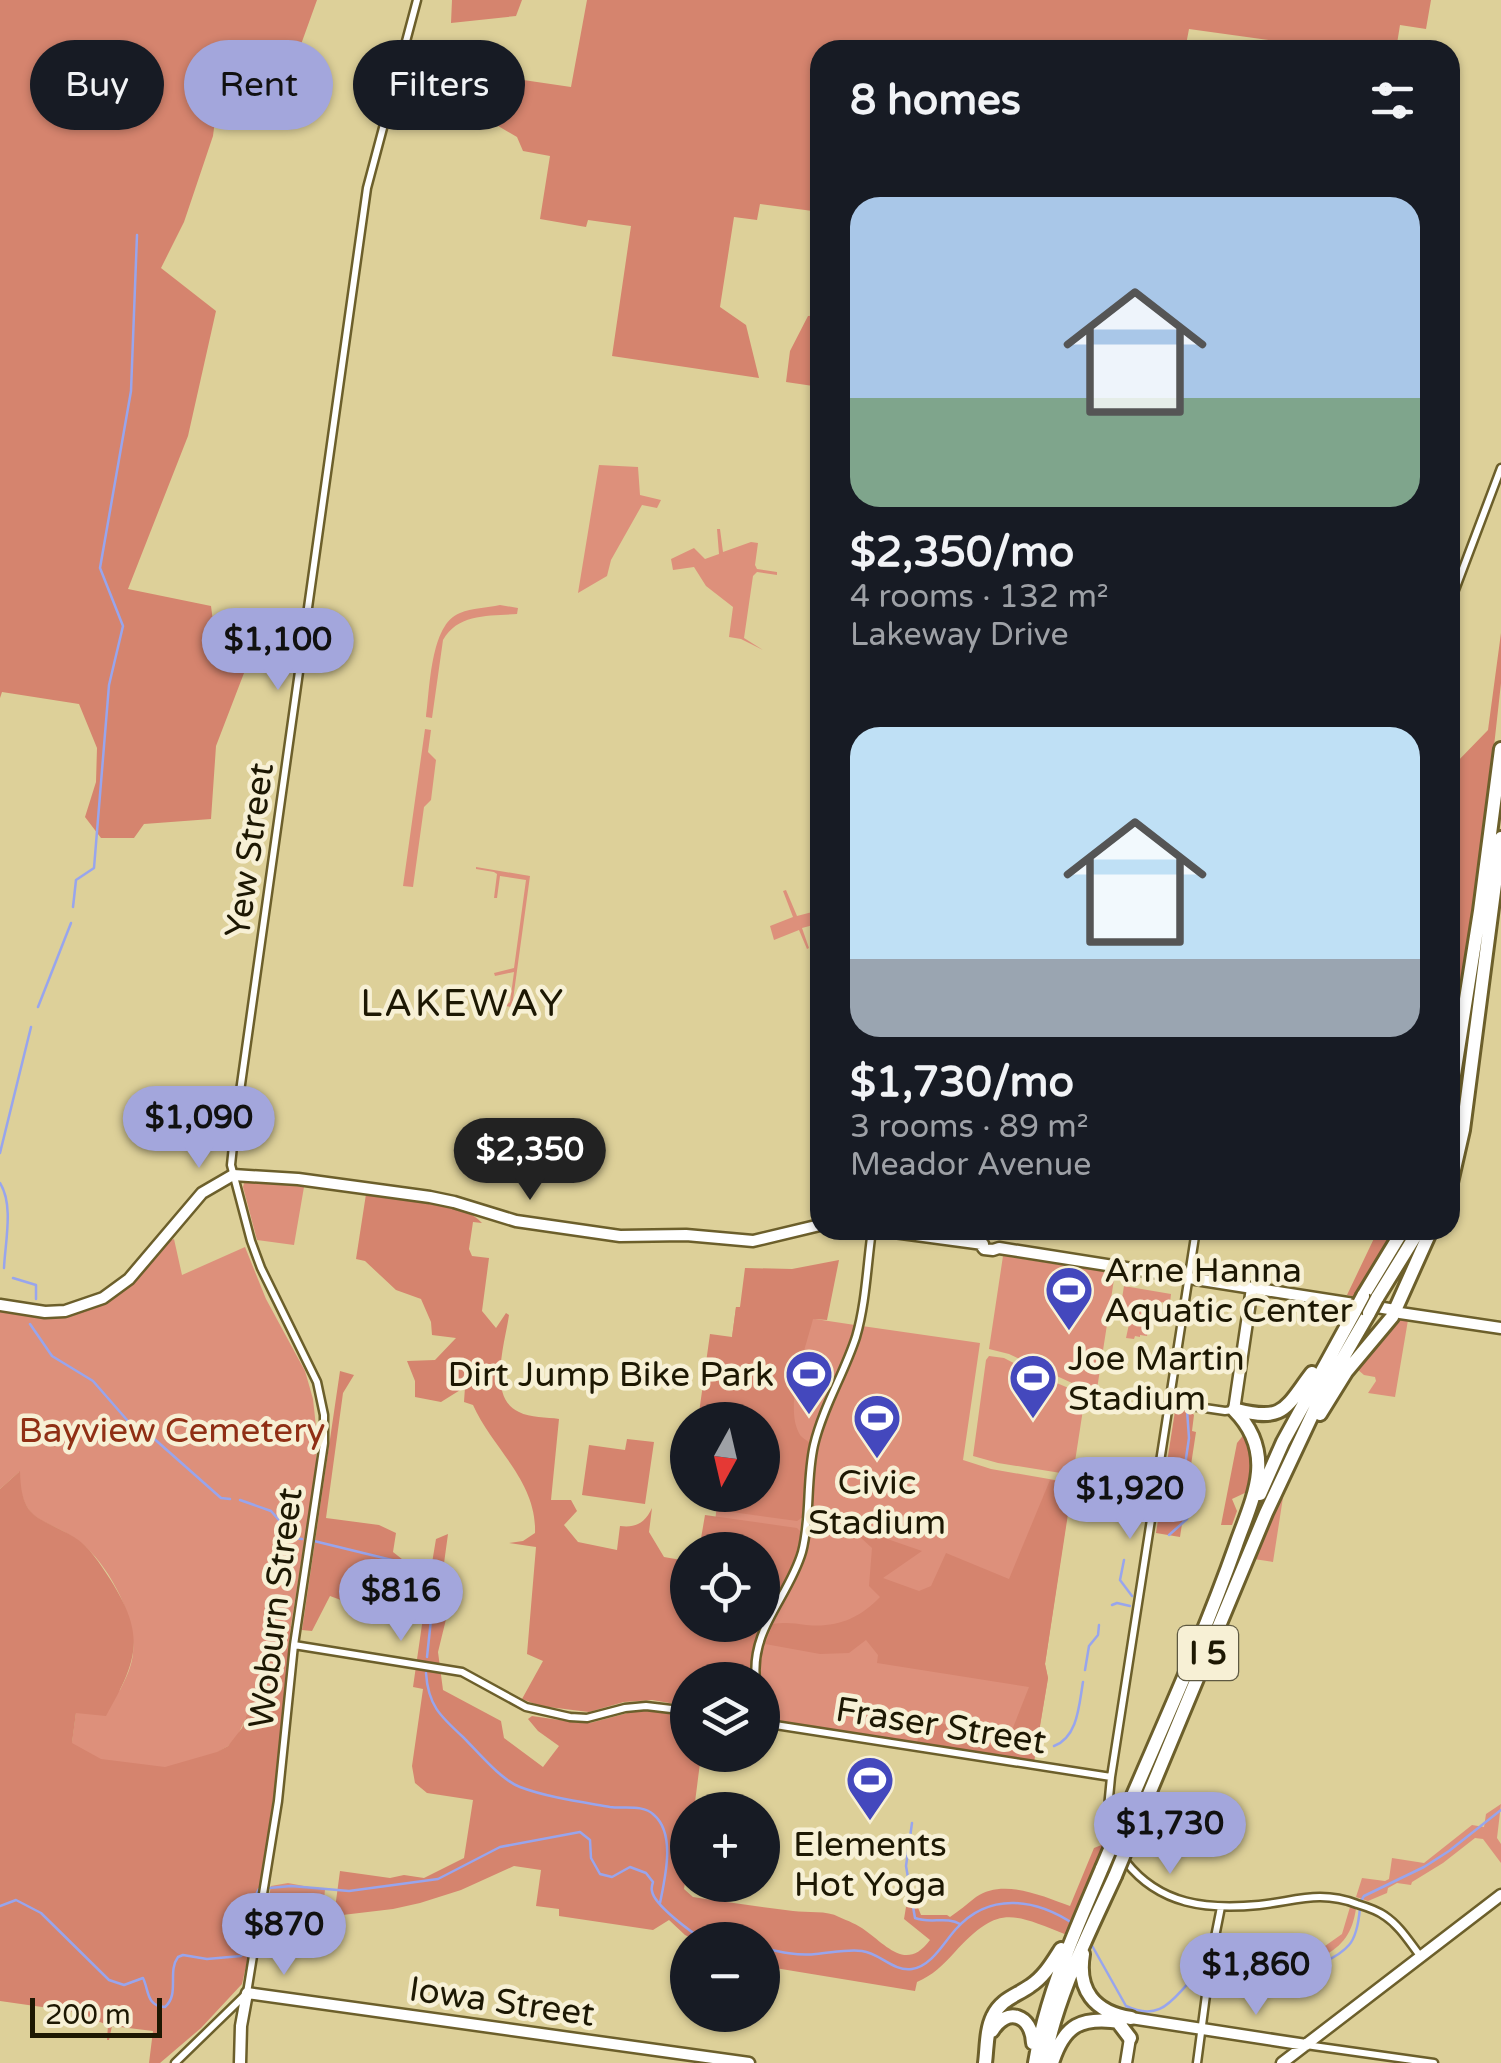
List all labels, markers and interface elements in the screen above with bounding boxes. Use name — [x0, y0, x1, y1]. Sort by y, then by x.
chip: Buy — [30, 40, 164, 130]
chip: Rent — [184, 40, 333, 130]
chip: Filters — [353, 40, 525, 130]
icon: filters — [1365, 73, 1420, 128]
text: 8 homes — [850, 75, 1021, 126]
icon: home — [1045, 262, 1225, 442]
text: $2,350/mo — [850, 527, 1074, 578]
text: 4 rooms · 132 m² — [850, 578, 1109, 616]
pin: $1,100 — [197, 608, 359, 693]
text: Lakeway Drive — [850, 616, 1069, 654]
text: $1,100 — [224, 621, 332, 659]
street label: Yew Street — [217, 760, 283, 940]
icon: home — [1045, 792, 1225, 972]
district label: LAKEWAY — [360, 981, 566, 1027]
text: $1,730/mo — [850, 1057, 1074, 1108]
pin: $1,090 — [118, 1086, 280, 1171]
text: $1,090 — [145, 1099, 253, 1137]
text: 3 rooms · 89 m² — [850, 1108, 1089, 1146]
pin: $2,350 — [449, 1118, 611, 1203]
text: $2,350 — [476, 1131, 584, 1169]
text: Meador Avenue — [850, 1146, 1091, 1184]
place label: Arne Hanna Aquatic Center — [1104, 1250, 1354, 1332]
sports icon: Arne Hanna Aquatic Center — [1043, 1264, 1095, 1332]
place label: Joe Martin Stadium — [1068, 1338, 1245, 1420]
sports icon: Dirt Jump Bike Park — [783, 1348, 835, 1416]
sports icon: Joe Martin Stadium — [1007, 1352, 1059, 1420]
place label: Dirt Jump Bike Park — [447, 1354, 774, 1396]
sports icon: Civic Stadium — [851, 1392, 903, 1460]
north arrow — [670, 1402, 780, 1512]
map controls — [670, 1402, 780, 2032]
park label: Bayview Cemetery — [19, 1410, 325, 1452]
pin: $1,920 — [1049, 1457, 1211, 1542]
place label: Civic Stadium — [808, 1462, 946, 1544]
text: $1,920 — [1076, 1470, 1184, 1508]
street label: Woburn Street — [240, 1485, 312, 1731]
button: locate — [670, 1532, 780, 1642]
pin: $816 — [342, 1559, 460, 1644]
text: $816 — [361, 1572, 441, 1610]
road number: I 5 — [1178, 1626, 1238, 1680]
button: layers — [670, 1662, 780, 1772]
street label: Fraser Street — [833, 1689, 1049, 1763]
sports icon: Elements Hot Yoga — [844, 1754, 896, 1822]
button: + — [670, 1792, 780, 1902]
pin: $1,730 — [1089, 1792, 1251, 1877]
text: $1,730 — [1116, 1805, 1224, 1843]
place label: Elements Hot Yoga — [793, 1824, 947, 1906]
pin: $870 — [225, 1893, 343, 1978]
text: $870 — [244, 1906, 324, 1944]
button: − — [670, 1922, 780, 2032]
pin: $1,860 — [1175, 1933, 1337, 2018]
text: $1,860 — [1202, 1946, 1310, 1984]
street label: Iowa Street — [406, 1968, 597, 2036]
scale bar — [30, 1993, 162, 2038]
text: 200 m — [45, 1998, 131, 2032]

